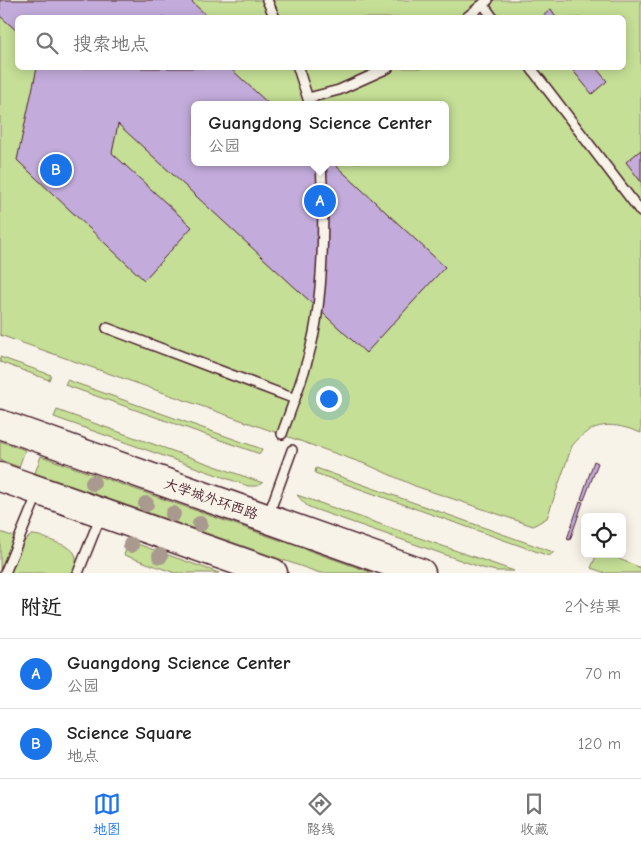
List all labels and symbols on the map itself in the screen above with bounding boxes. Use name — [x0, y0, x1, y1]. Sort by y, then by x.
pin: B — [40, 151, 72, 189]
pin: A — [304, 182, 336, 220]
your location — [316, 386, 342, 412]
street label: 大学城外环西路 — [162, 475, 260, 523]

